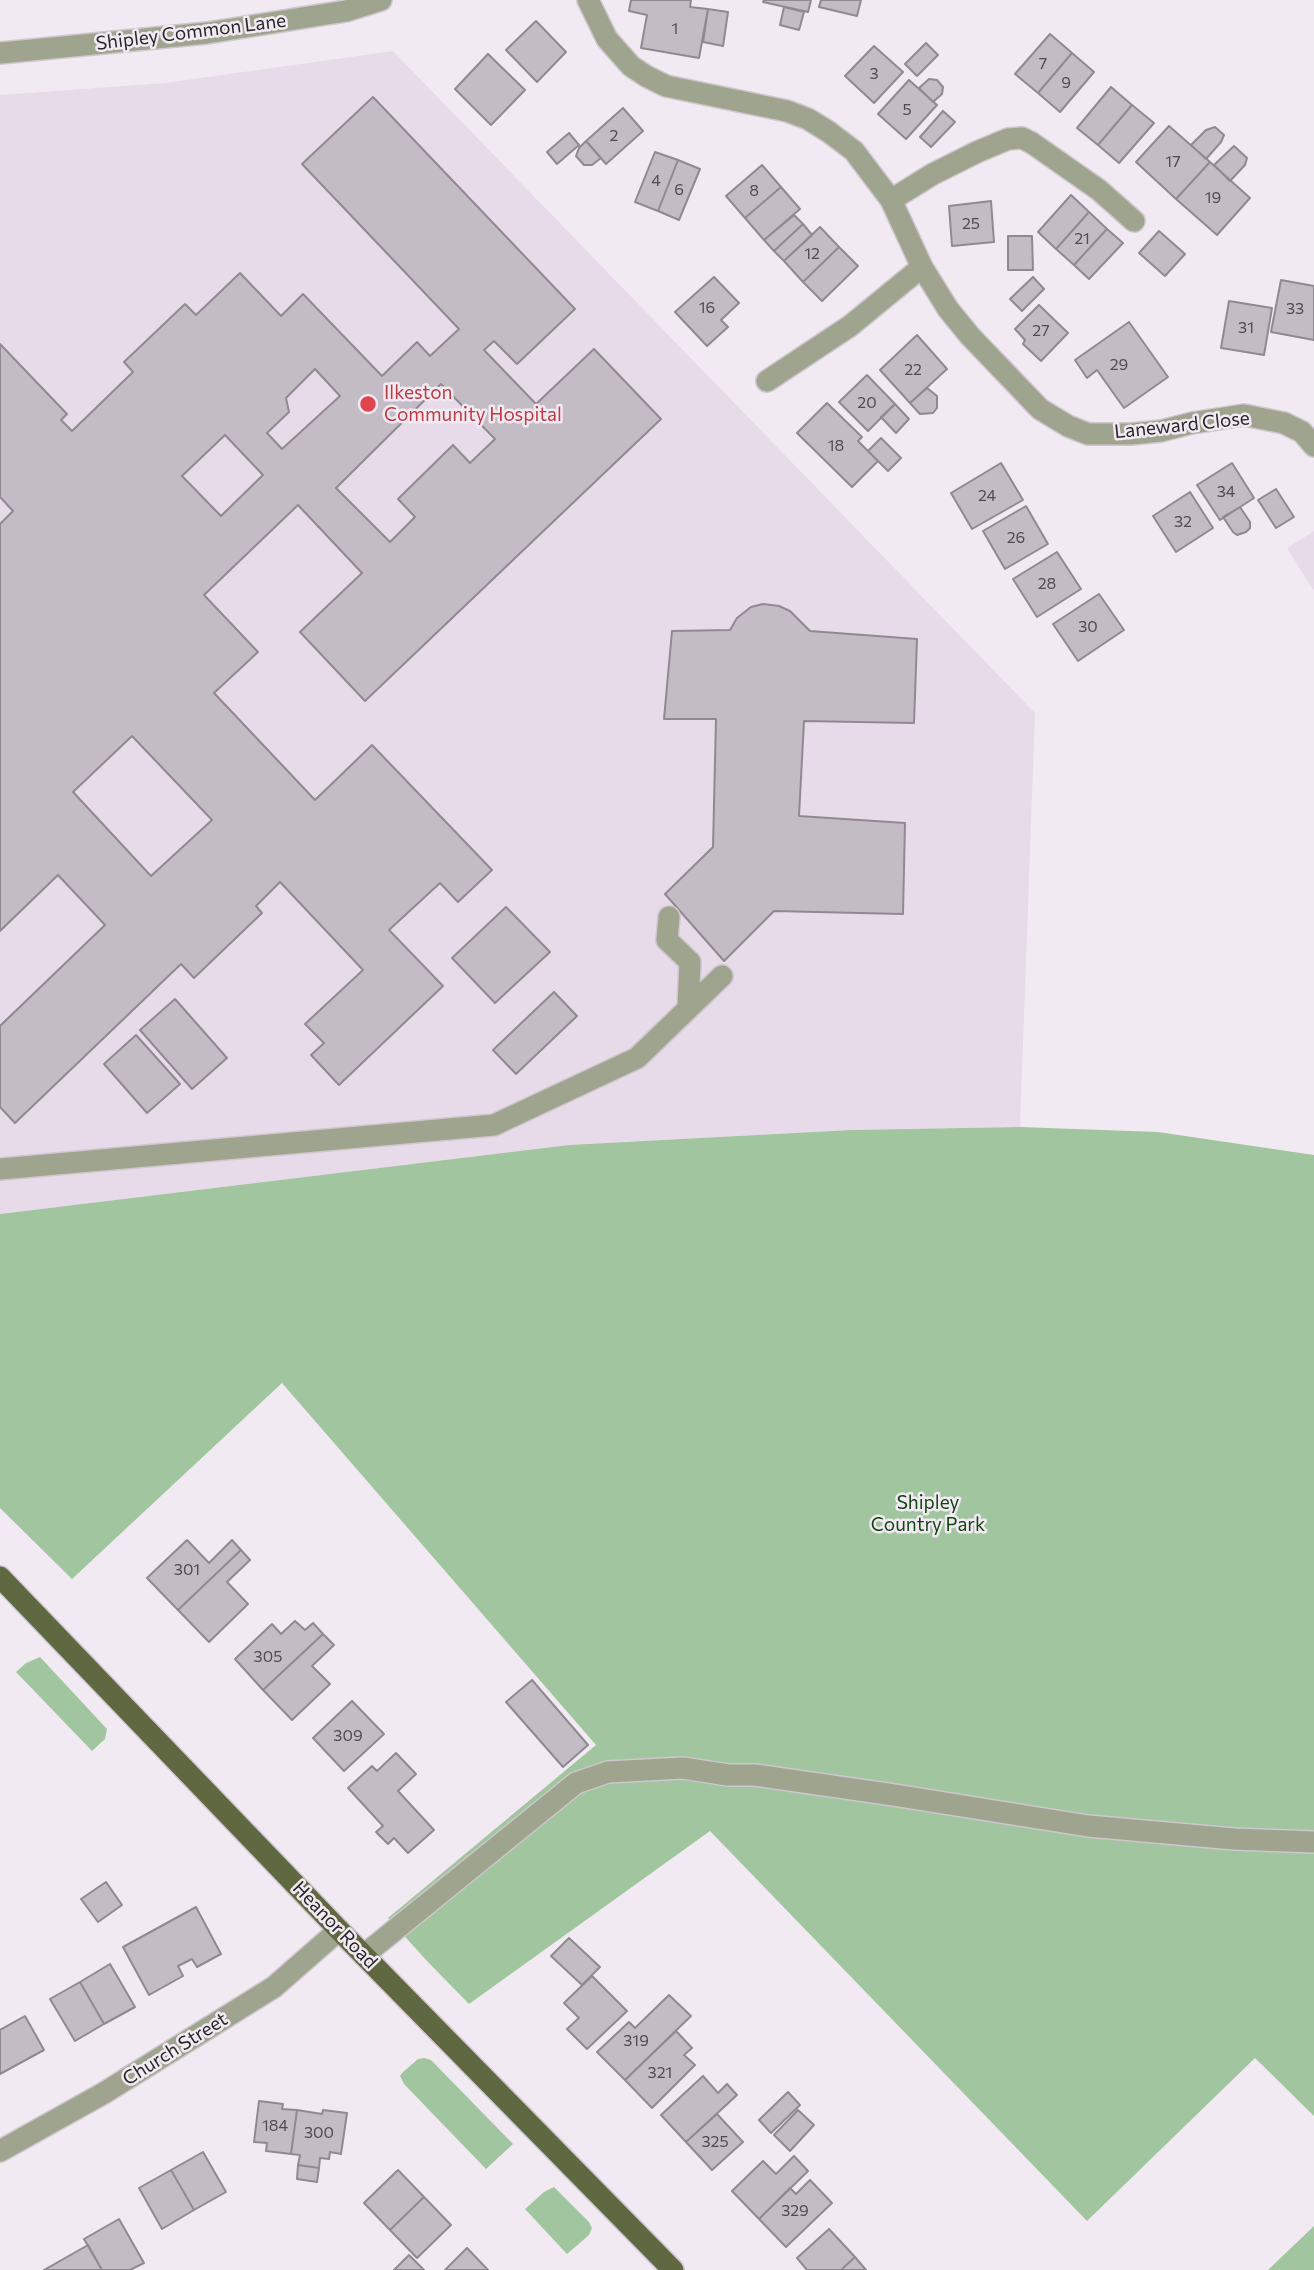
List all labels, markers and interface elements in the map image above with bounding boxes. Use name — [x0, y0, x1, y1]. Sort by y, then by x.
street label: Shipley Common Lane — [95, 9, 287, 55]
house number: 1 — [672, 19, 678, 39]
house number: 7 — [1039, 54, 1047, 74]
house number: 3 — [869, 64, 879, 84]
house number: 9 — [1061, 73, 1071, 93]
house number: 5 — [902, 100, 912, 120]
house number: 2 — [610, 126, 618, 146]
house number: 17 — [1165, 152, 1181, 172]
house number: 4 — [651, 171, 661, 191]
house number: 6 — [674, 180, 684, 200]
house number: 8 — [749, 181, 759, 201]
house number: 19 — [1205, 188, 1221, 208]
house number: 25 — [962, 214, 980, 234]
house number: 21 — [1074, 229, 1090, 249]
house number: 12 — [804, 244, 820, 264]
house number: 16 — [699, 298, 715, 318]
house number: 33 — [1286, 299, 1304, 319]
house number: 31 — [1238, 318, 1254, 338]
house number: 27 — [1032, 321, 1050, 341]
house number: 29 — [1110, 355, 1128, 375]
house number: 22 — [904, 360, 922, 380]
place label: Ilkeston Community Hospital — [384, 382, 562, 426]
house number: 20 — [857, 393, 877, 413]
marker: Ilkeston Community Hospital — [358, 394, 378, 414]
street label: Laneward Close — [1113, 407, 1251, 443]
house number: 18 — [828, 436, 844, 456]
house number: 34 — [1217, 482, 1235, 502]
house number: 24 — [978, 486, 996, 506]
house number: 32 — [1174, 512, 1192, 532]
house number: 26 — [1007, 528, 1025, 548]
house number: 28 — [1038, 574, 1056, 594]
house number: 30 — [1078, 617, 1098, 637]
park label: Shipley Country Park — [871, 1492, 985, 1536]
house number: 301 — [174, 1560, 200, 1580]
house number: 305 — [254, 1647, 282, 1667]
house number: 309 — [333, 1726, 363, 1746]
street label: Heanor Road — [288, 1877, 382, 1973]
street label: Church Street — [118, 2008, 232, 2090]
house number: 319 — [623, 2031, 649, 2051]
house number: 321 — [648, 2063, 672, 2083]
house number: 184 — [262, 2116, 288, 2136]
house number: 300 — [304, 2123, 334, 2143]
house number: 325 — [701, 2132, 729, 2152]
house number: 329 — [781, 2201, 809, 2221]

